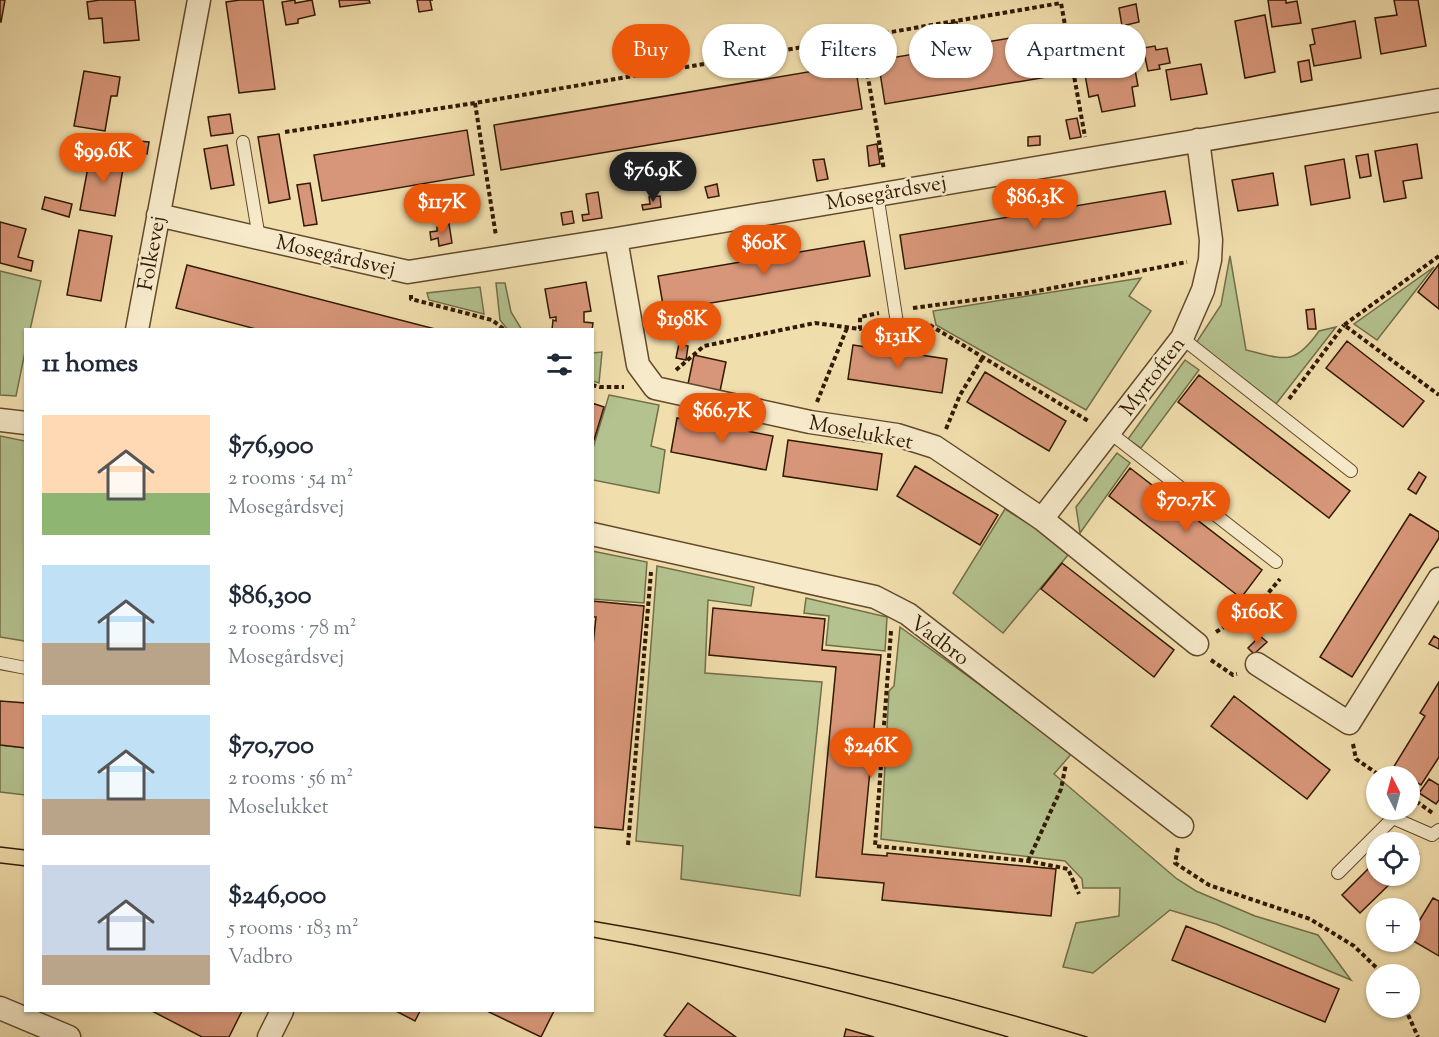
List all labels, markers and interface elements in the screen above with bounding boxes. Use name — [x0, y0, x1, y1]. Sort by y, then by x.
chip: Buy — [612, 24, 690, 78]
chip: Rent — [702, 24, 787, 78]
chip: Filters — [799, 24, 897, 78]
chip: New — [909, 24, 993, 78]
chip: Apartment — [1005, 24, 1146, 78]
pin: $99.6K — [54, 133, 152, 184]
text: $99.6K — [73, 138, 133, 167]
pin: $76.9K — [604, 152, 702, 203]
text: $76.9K — [623, 157, 683, 186]
street label: Mosegårdsvej — [824, 169, 949, 219]
pin: $86.3K — [986, 179, 1084, 230]
pin: $117K — [400, 184, 484, 235]
text: $86.3K — [1006, 184, 1064, 213]
text: $117K — [418, 189, 466, 218]
street label: Folkevej — [132, 214, 174, 293]
pin: $60K — [728, 225, 800, 276]
street label: Mosegårdsvej — [273, 229, 398, 285]
text: $60K — [741, 230, 787, 259]
pin: $198K — [640, 301, 724, 352]
text: $198K — [656, 306, 708, 335]
pin: $131K — [856, 318, 940, 369]
text: $131K — [875, 323, 921, 352]
street label: Myrtoften — [1114, 331, 1193, 423]
text: 11 homes — [42, 346, 138, 383]
icon: filters — [543, 348, 576, 381]
pin: $66.7K — [673, 393, 771, 444]
text: $66.7K — [692, 398, 752, 427]
street label: Moselukket — [806, 409, 915, 459]
text: $76,900 — [228, 428, 313, 465]
icon: home — [90, 439, 162, 511]
text: 2 rooms · 54 m² — [228, 465, 353, 494]
pin: $70.7K — [1137, 482, 1235, 533]
text: $70.7K — [1156, 487, 1216, 516]
text: Mosegårdsvej — [228, 494, 344, 523]
text: $86,300 — [228, 578, 312, 615]
icon: home — [90, 589, 162, 661]
pin: $160K — [1215, 594, 1299, 645]
text: $160K — [1231, 599, 1283, 628]
street label: Vadbro — [903, 609, 975, 674]
text: 2 rooms · 78 m² — [228, 615, 357, 644]
text: Mosegårdsvej — [228, 644, 344, 673]
text: $70,700 — [228, 728, 314, 765]
pin: $246K — [829, 728, 913, 779]
text: $246K — [844, 733, 898, 762]
icon: home — [90, 739, 162, 811]
text: 2 rooms · 56 m² — [228, 765, 353, 794]
north arrow — [1366, 766, 1420, 820]
map controls — [1366, 766, 1420, 1018]
text: Moselukket — [228, 794, 328, 823]
button: locate — [1366, 832, 1420, 886]
text: $246,000 — [228, 878, 326, 915]
icon: home — [90, 889, 162, 961]
button: + — [1366, 898, 1420, 952]
text: 5 rooms · 183 m² — [228, 915, 359, 944]
text: Vadbro — [228, 944, 293, 973]
button: − — [1366, 964, 1420, 1018]

